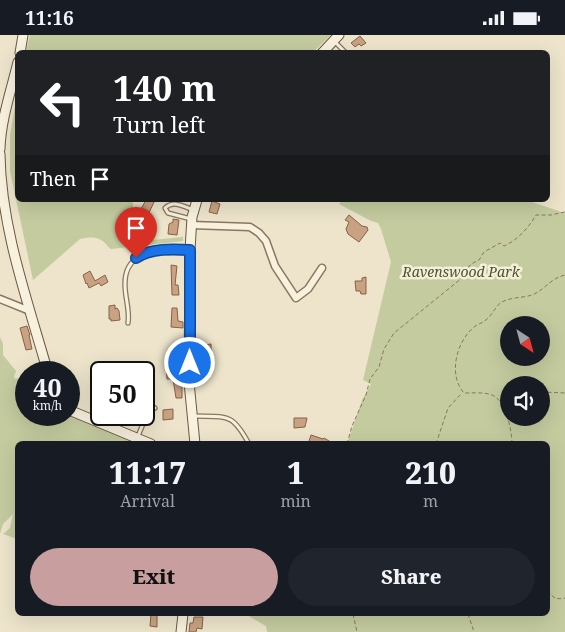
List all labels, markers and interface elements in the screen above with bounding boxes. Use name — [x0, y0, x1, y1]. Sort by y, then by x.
text: 11:16 — [25, 5, 74, 31]
text: 140 m — [113, 64, 216, 111]
icon: left — [30, 70, 95, 135]
text: Turn left — [113, 109, 205, 139]
icon: arrive — [86, 165, 114, 193]
text: Then — [30, 166, 76, 192]
pin — [115, 207, 157, 258]
icon: arrive — [122, 214, 150, 242]
park label: Ravenswood Park — [401, 262, 521, 281]
north arrow — [500, 316, 550, 366]
map controls — [500, 316, 550, 426]
position arrow — [163, 336, 215, 388]
speed limit sign: 50 — [90, 361, 155, 426]
text: 40 — [33, 370, 62, 404]
button: sound — [500, 376, 550, 426]
text: km/h — [33, 397, 62, 414]
text: 11:17 — [109, 452, 186, 493]
text: 1 — [287, 452, 304, 493]
text: 210 — [405, 452, 456, 493]
text: Arrival — [120, 490, 175, 512]
text: min — [280, 490, 311, 512]
text: m — [423, 490, 438, 512]
button: Exit — [30, 548, 278, 606]
button: Share — [288, 548, 535, 606]

